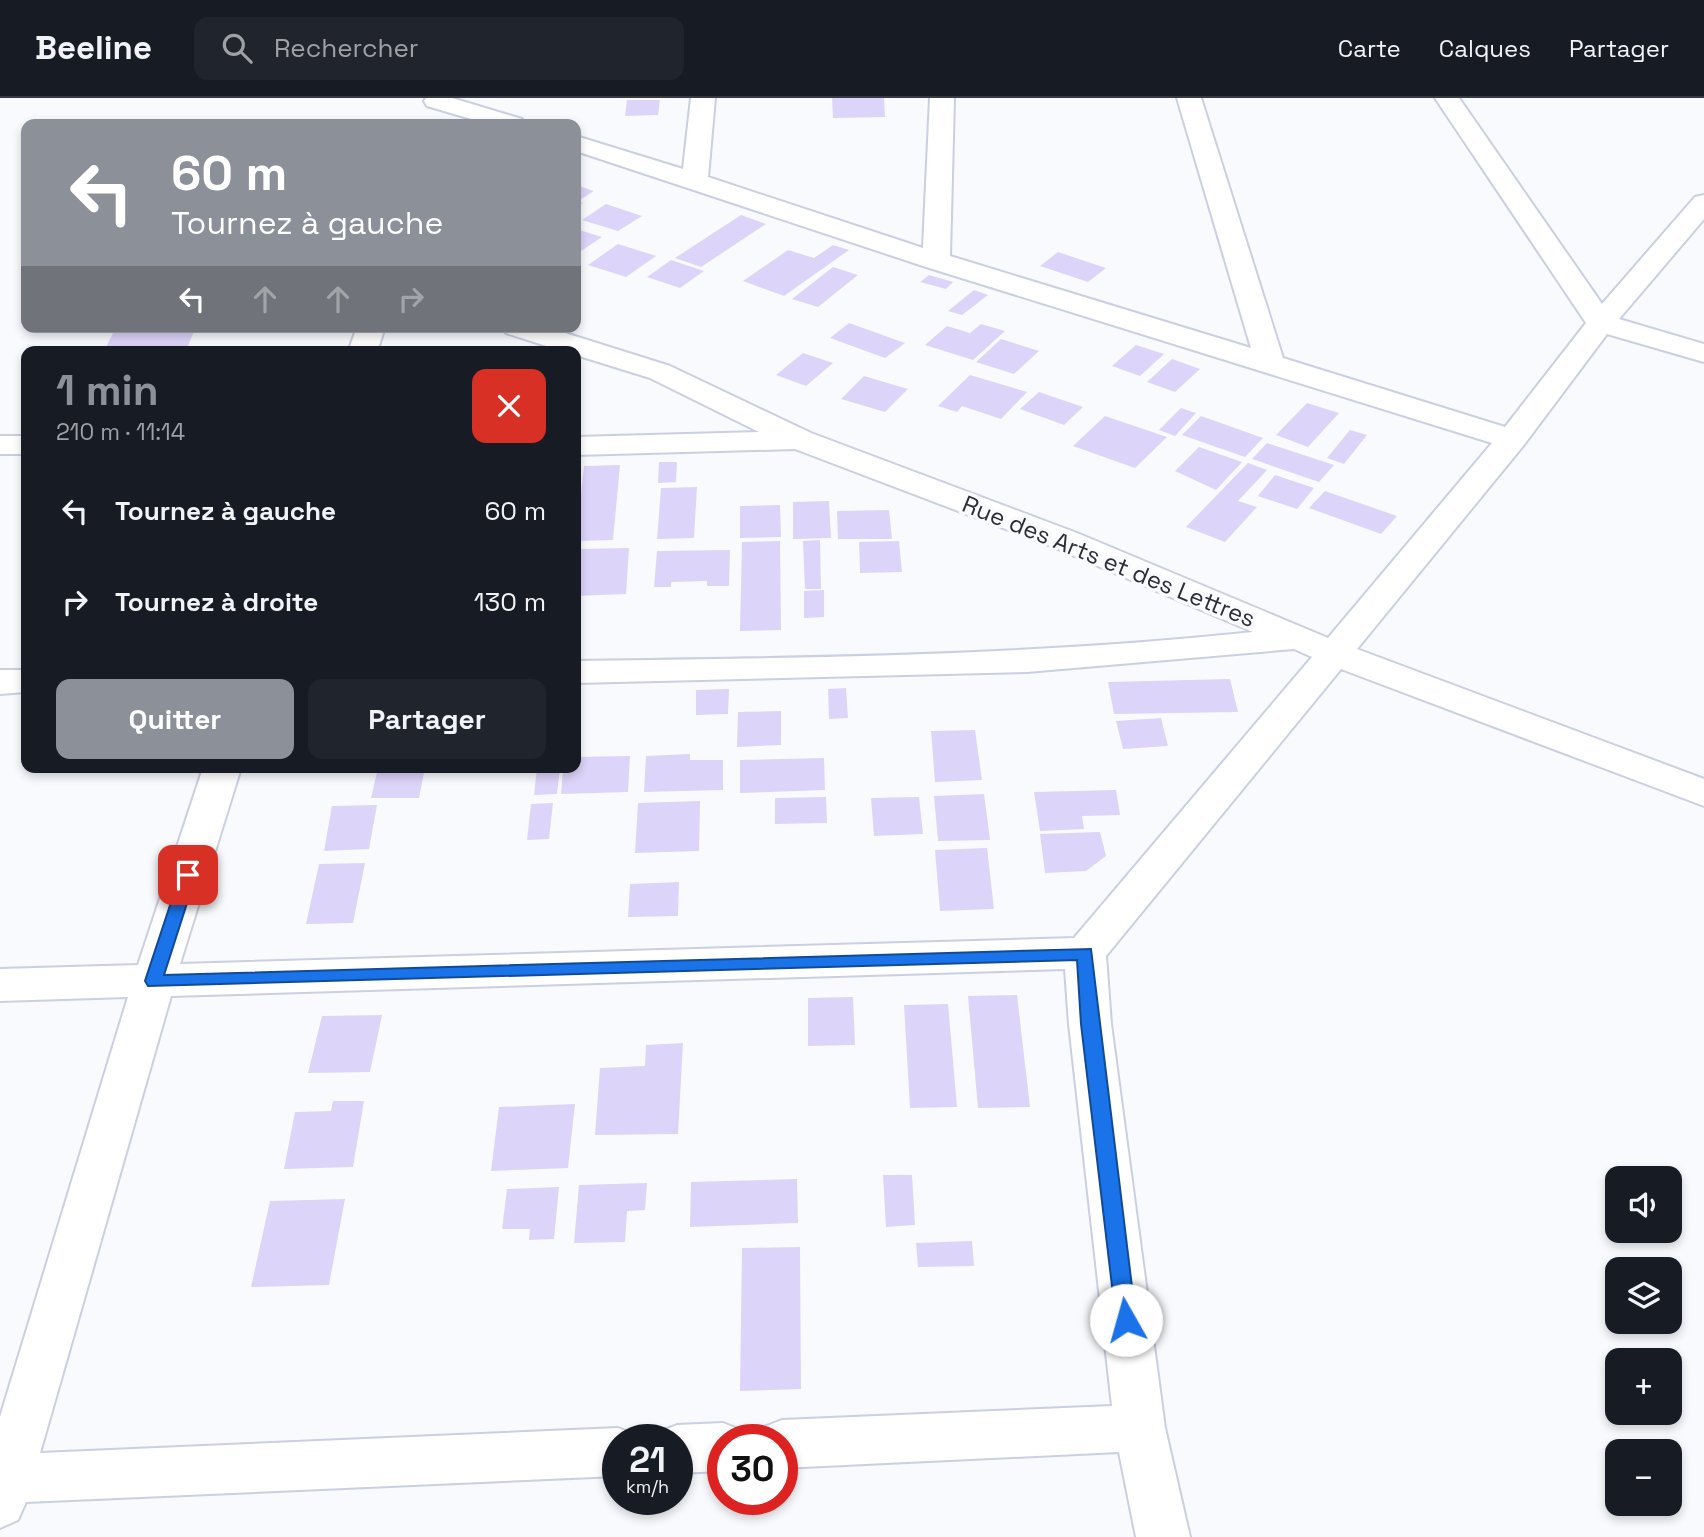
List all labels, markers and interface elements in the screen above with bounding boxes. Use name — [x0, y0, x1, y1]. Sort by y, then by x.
search box — [194, 17, 684, 80]
text: Beeline — [35, 27, 152, 69]
icon: search — [218, 29, 256, 67]
text: Rechercher — [274, 31, 419, 65]
text: Carte — [1338, 33, 1401, 64]
text: Calques — [1439, 33, 1531, 64]
text: Partager — [1569, 33, 1669, 64]
text: 60 m — [171, 142, 287, 204]
icon: left — [56, 147, 147, 238]
text: Tournez à gauche — [171, 203, 443, 243]
icon: left — [173, 280, 211, 318]
icon: ahead — [246, 280, 284, 318]
icon: ahead — [319, 280, 357, 318]
icon: right — [392, 280, 430, 318]
text: 1 min — [56, 364, 159, 417]
button: close — [472, 369, 546, 443]
text: 210 m · 11:14 — [56, 417, 185, 447]
street label: Rue des Arts et des Lettres — [958, 488, 1260, 634]
icon: left — [56, 492, 94, 530]
text: Tournez à gauche — [115, 494, 336, 528]
text: 60 m — [484, 494, 546, 528]
icon: right — [56, 583, 94, 621]
text: Tournez à droite — [115, 585, 318, 619]
text: 130 m — [474, 585, 546, 619]
button: Quitter — [56, 679, 294, 759]
button: Partager — [308, 679, 546, 759]
pin — [158, 845, 218, 905]
icon: arrive — [169, 856, 207, 894]
map controls — [1605, 1166, 1682, 1516]
button: sound — [1605, 1166, 1682, 1243]
button: layers — [1605, 1257, 1682, 1334]
position arrow — [1089, 1283, 1163, 1357]
button: + — [1605, 1348, 1682, 1425]
speed limit sign: 30 — [707, 1424, 798, 1515]
text: 21 — [629, 1438, 666, 1482]
button: − — [1605, 1439, 1682, 1516]
text: km/h — [626, 1475, 669, 1498]

